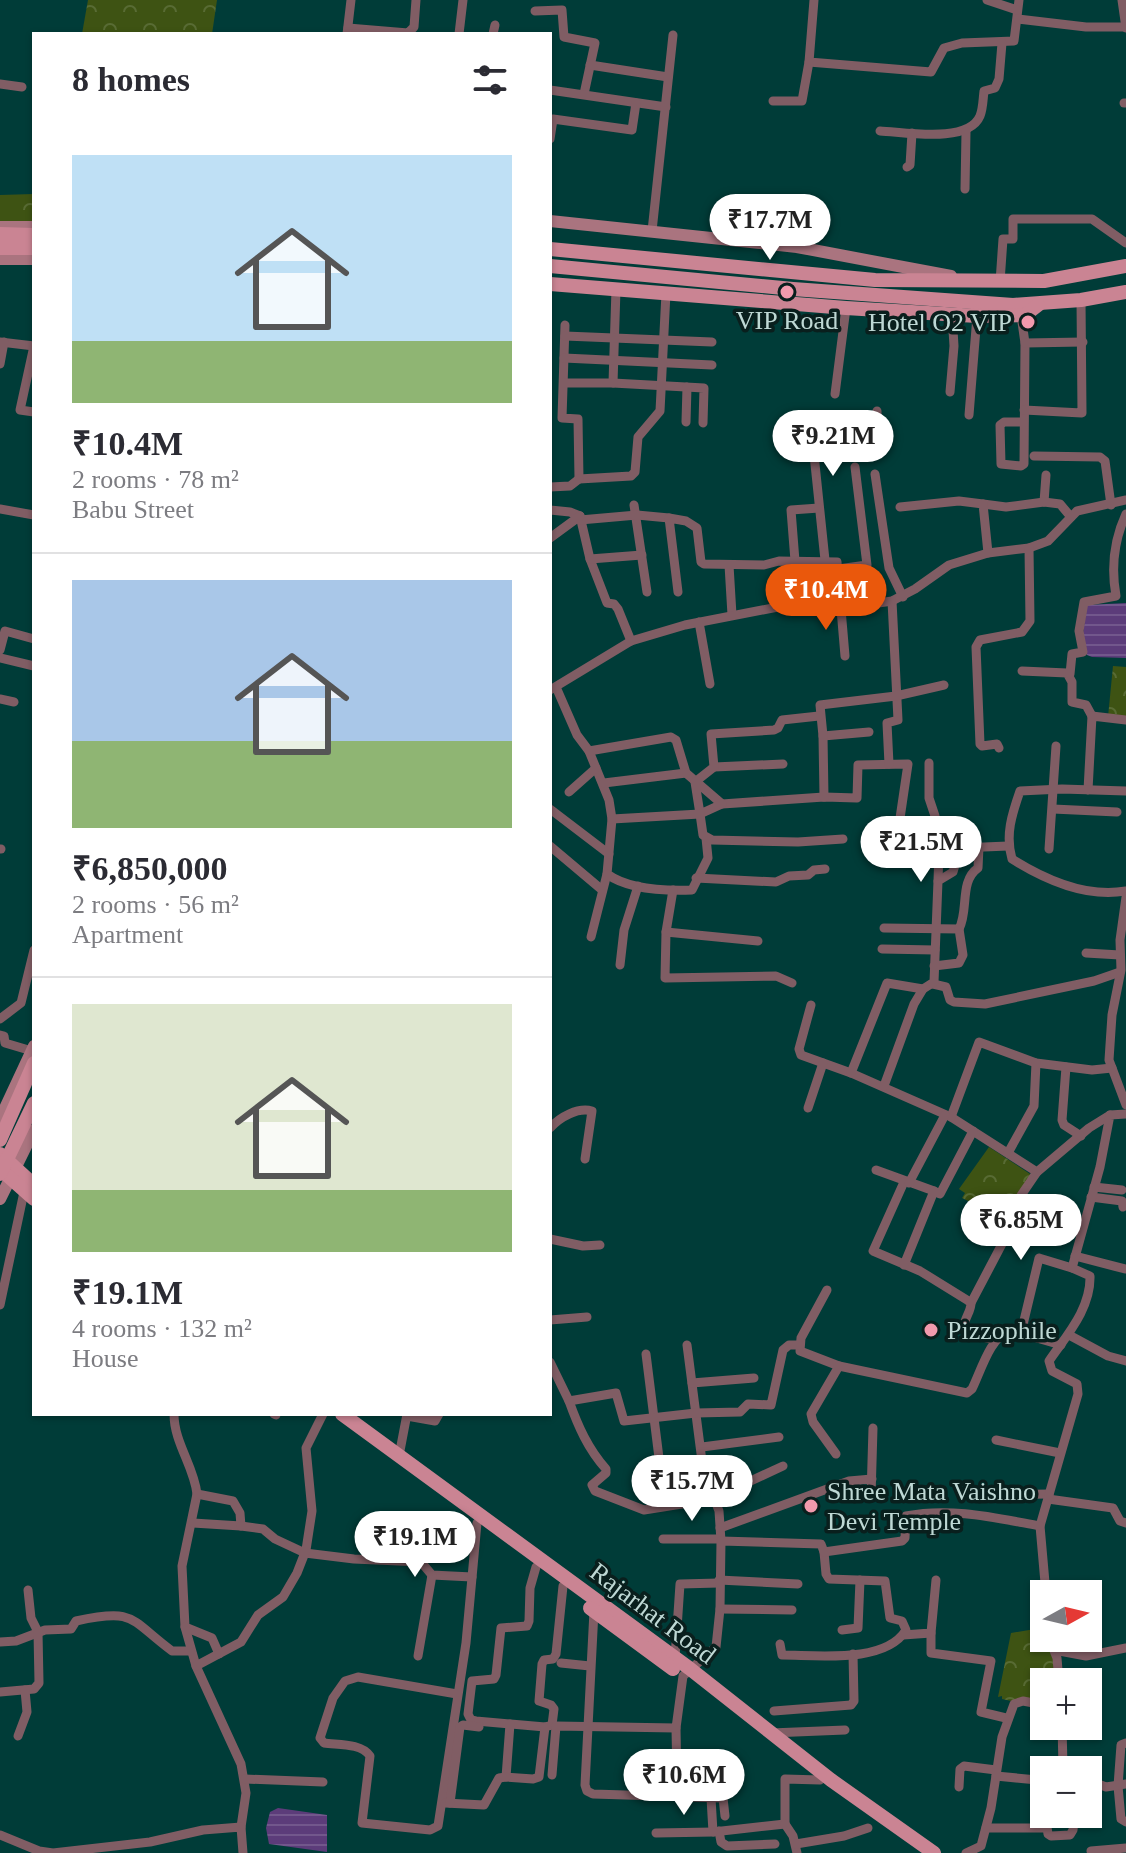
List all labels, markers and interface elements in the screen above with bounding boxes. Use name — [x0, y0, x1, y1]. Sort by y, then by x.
icon: filters — [468, 58, 512, 102]
text: 8 homes — [72, 61, 190, 98]
pin: ₹17.7M — [705, 194, 835, 262]
text: ₹17.7M — [728, 205, 812, 234]
icon: home — [220, 207, 364, 351]
marker: VIP Road — [778, 283, 796, 301]
place label: VIP Road — [736, 306, 838, 335]
place label: Hotel O2 VIP — [868, 308, 1012, 337]
marker: Hotel O2 VIP — [1019, 313, 1037, 331]
pin: ₹9.21M — [768, 410, 898, 478]
text: ₹9.21M — [791, 421, 875, 450]
text: ₹10.4M — [72, 425, 183, 462]
text: 2 rooms · 78 m² — [72, 465, 239, 494]
text: Babu Street — [72, 495, 194, 524]
pin: ₹10.4M — [761, 564, 891, 632]
text: ₹10.4M — [784, 575, 868, 604]
icon: home — [220, 632, 364, 776]
pin: ₹21.5M — [856, 816, 986, 884]
text: ₹21.5M — [879, 827, 963, 856]
text: ₹6,850,000 — [72, 850, 227, 887]
text: 2 rooms · 56 m² — [72, 890, 239, 919]
text: Apartment — [72, 920, 183, 949]
icon: home — [220, 1056, 364, 1200]
pin: ₹6.85M — [956, 1194, 1086, 1262]
text: ₹6.85M — [979, 1205, 1063, 1234]
text: ₹19.1M — [72, 1274, 183, 1311]
text: 4 rooms · 132 m² — [72, 1314, 252, 1343]
place label: Pizzophile — [947, 1316, 1057, 1345]
marker: Pizzophile — [922, 1321, 940, 1339]
text: House — [72, 1344, 138, 1373]
pin: ₹15.7M — [627, 1455, 757, 1523]
text: ₹15.7M — [650, 1466, 734, 1495]
place label: Shree Mata Vaishno Devi Temple — [827, 1477, 1036, 1536]
marker: Shree Mata Vaishno Devi Temple — [802, 1497, 820, 1515]
pin: ₹19.1M — [350, 1511, 480, 1579]
text: ₹19.1M — [373, 1522, 457, 1551]
street label: Rajarhat Road — [584, 1557, 721, 1670]
north arrow — [1030, 1580, 1102, 1652]
map controls — [1030, 1580, 1102, 1828]
button: + — [1030, 1668, 1102, 1740]
pin: ₹10.6M — [619, 1749, 749, 1817]
button: − — [1030, 1756, 1102, 1828]
text: ₹10.6M — [642, 1760, 726, 1789]

